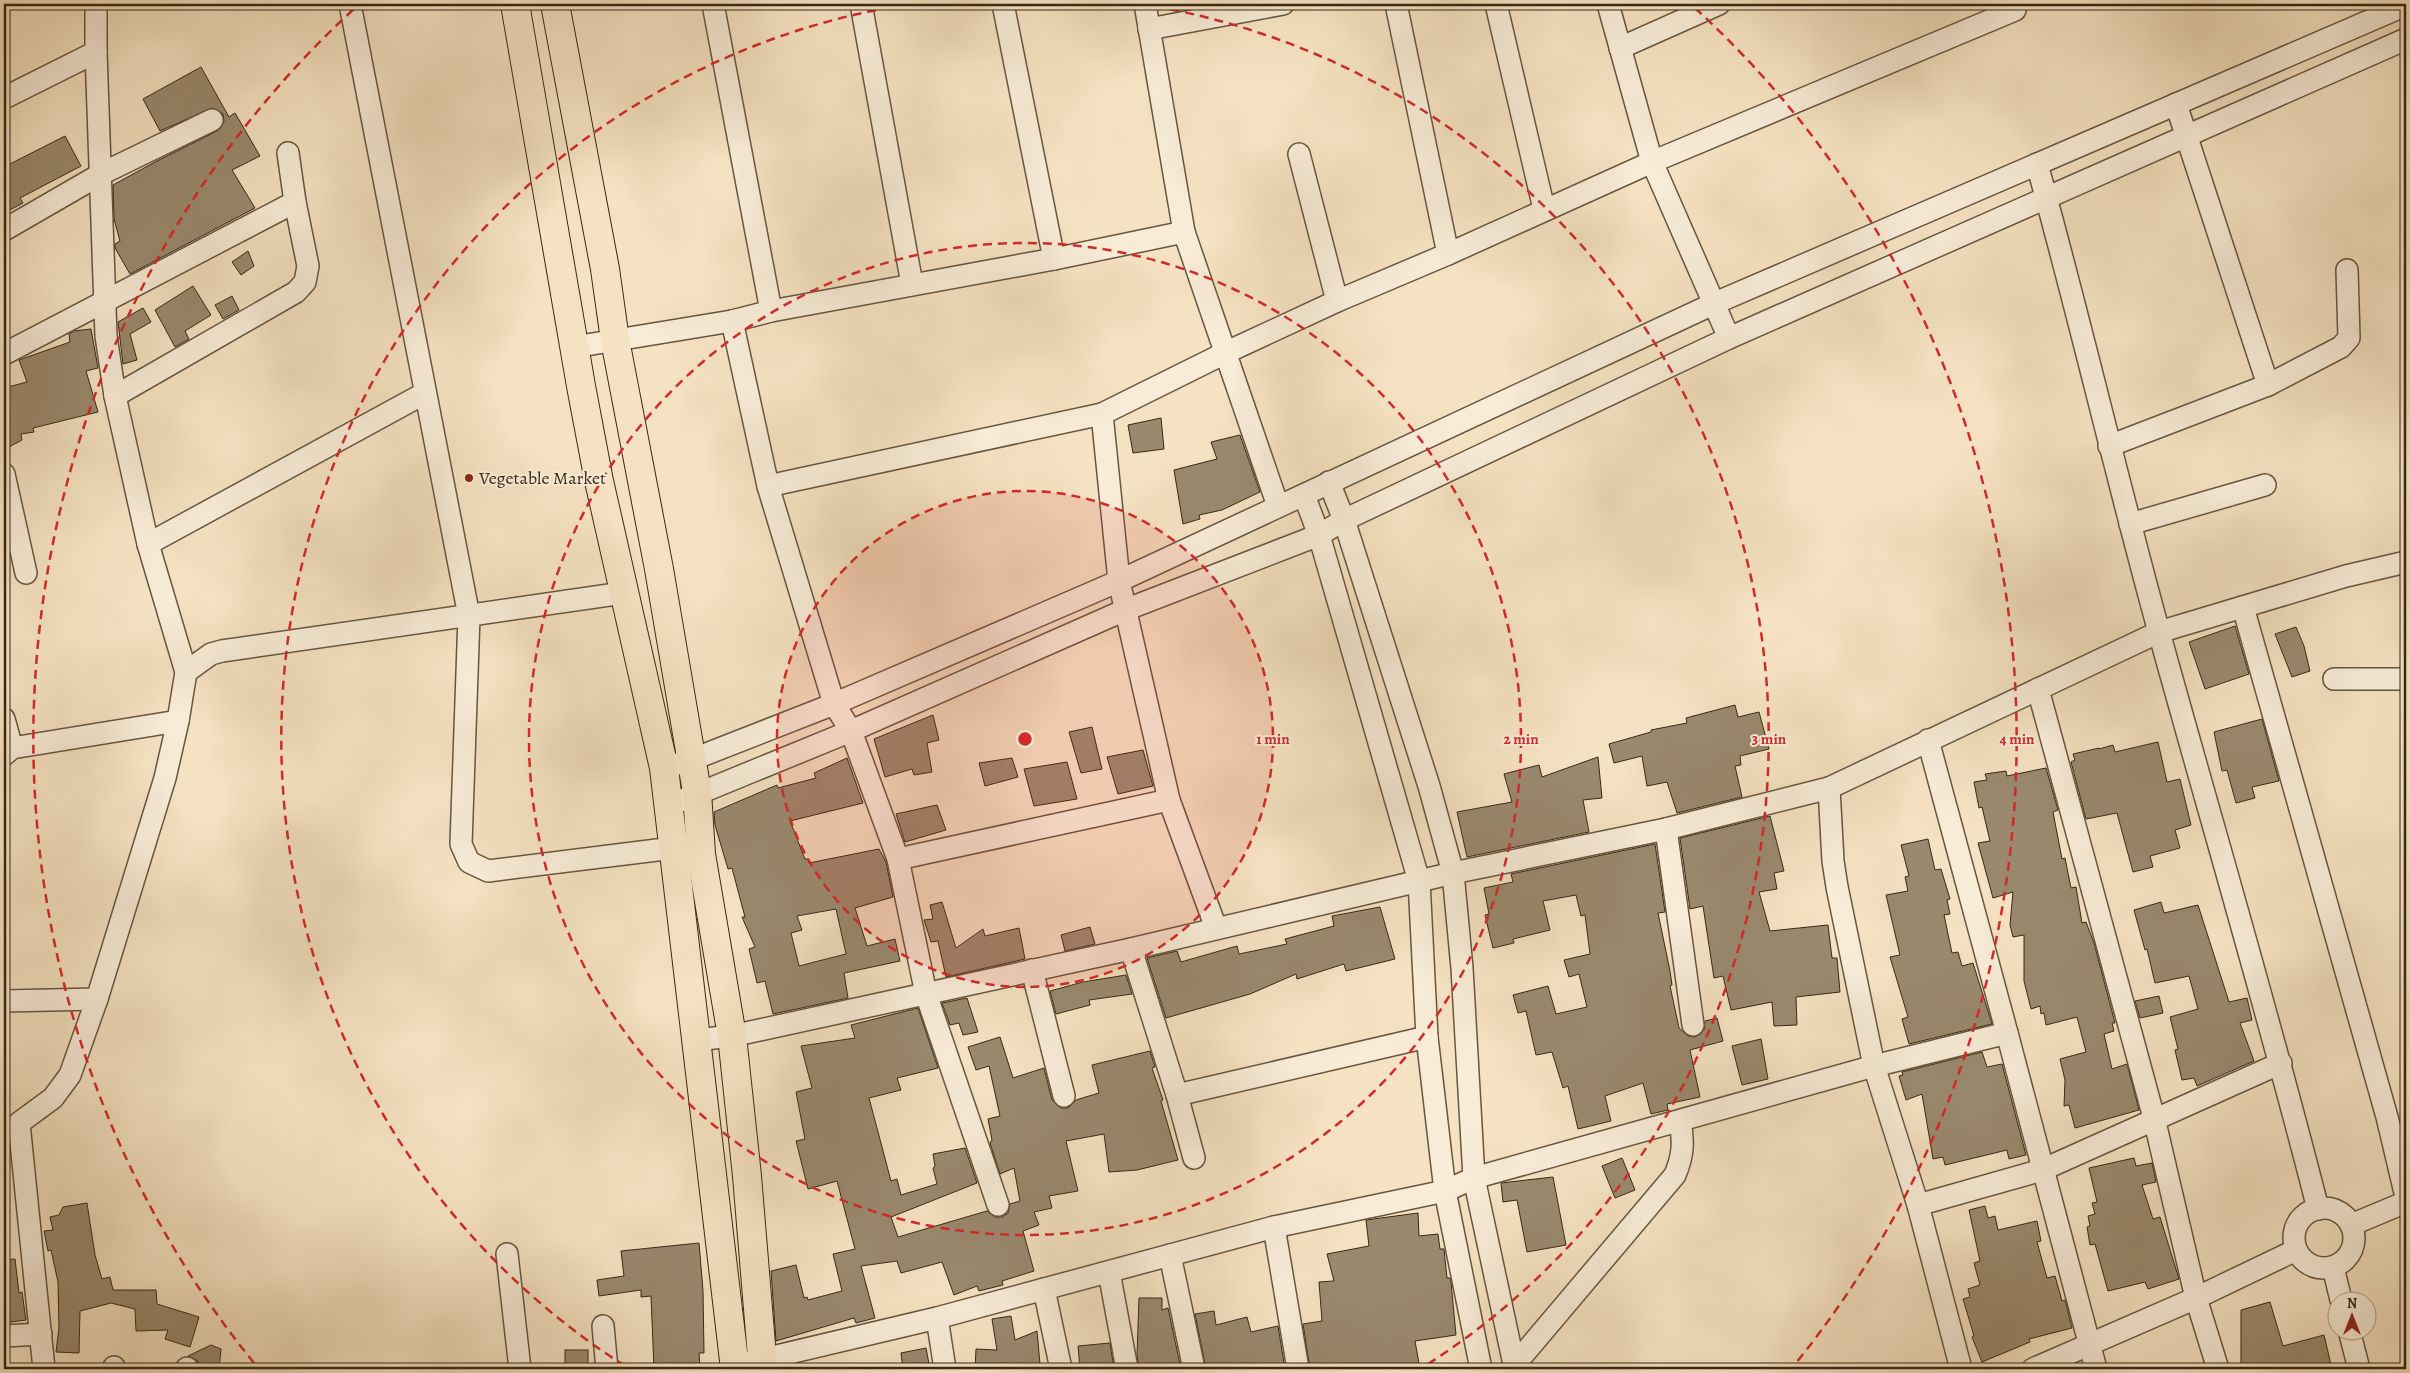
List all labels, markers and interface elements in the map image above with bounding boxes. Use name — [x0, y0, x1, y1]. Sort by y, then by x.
place label: Vegetable Market — [478, 466, 606, 490]
marker: Vegetable Market — [463, 472, 475, 484]
text: 1 min — [1256, 729, 1290, 749]
text: 2 min — [1503, 729, 1539, 749]
text: 3 min — [1752, 729, 1787, 749]
text: 4 min — [1999, 729, 2035, 749]
centre of rings — [1016, 730, 1034, 748]
north arrow — [2328, 1290, 2378, 1340]
text: N — [2347, 1294, 2357, 1313]

